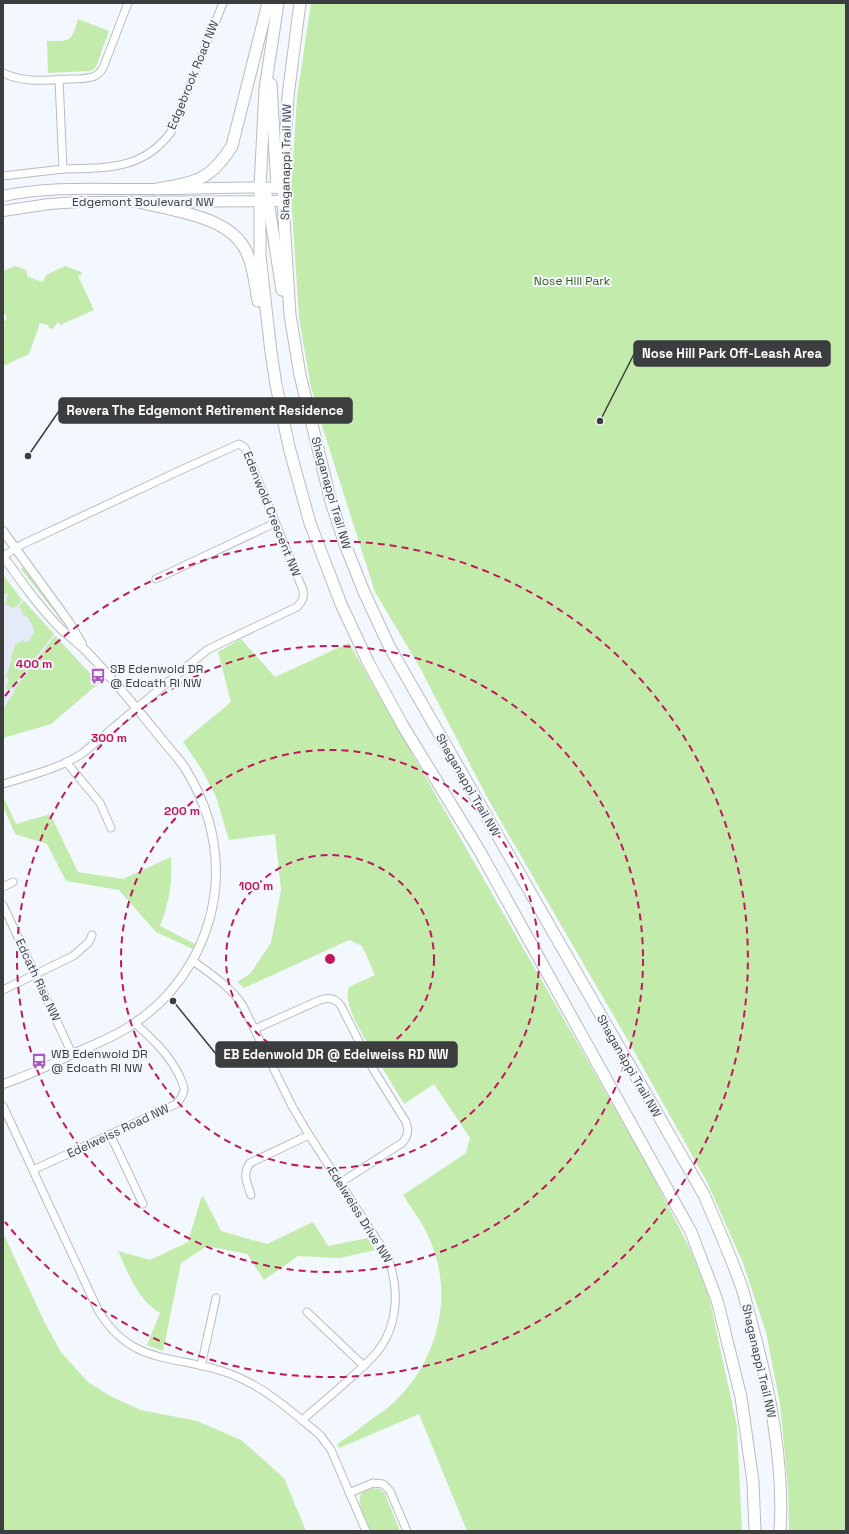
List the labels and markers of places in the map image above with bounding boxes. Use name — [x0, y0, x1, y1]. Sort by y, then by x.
callout: Nose Hill Park Off-Leash Area — [634, 341, 830, 366]
callout: Revera The Edgemont Retirement Residence — [59, 398, 352, 423]
place label: SB Edenwold DR @ Edcath RI NW — [110, 661, 203, 691]
bus stop icon: SB Edenwold DR @ Edcath RI NW — [89, 667, 107, 685]
centre of rings — [323, 952, 337, 966]
callout: EB Edenwold DR @ Edelweiss RD NW — [216, 1042, 457, 1067]
place label: WB Edenwold DR @ Edcath RI NW — [51, 1046, 148, 1076]
bus stop icon: WB Edenwold DR @ Edcath RI NW — [30, 1052, 48, 1070]

